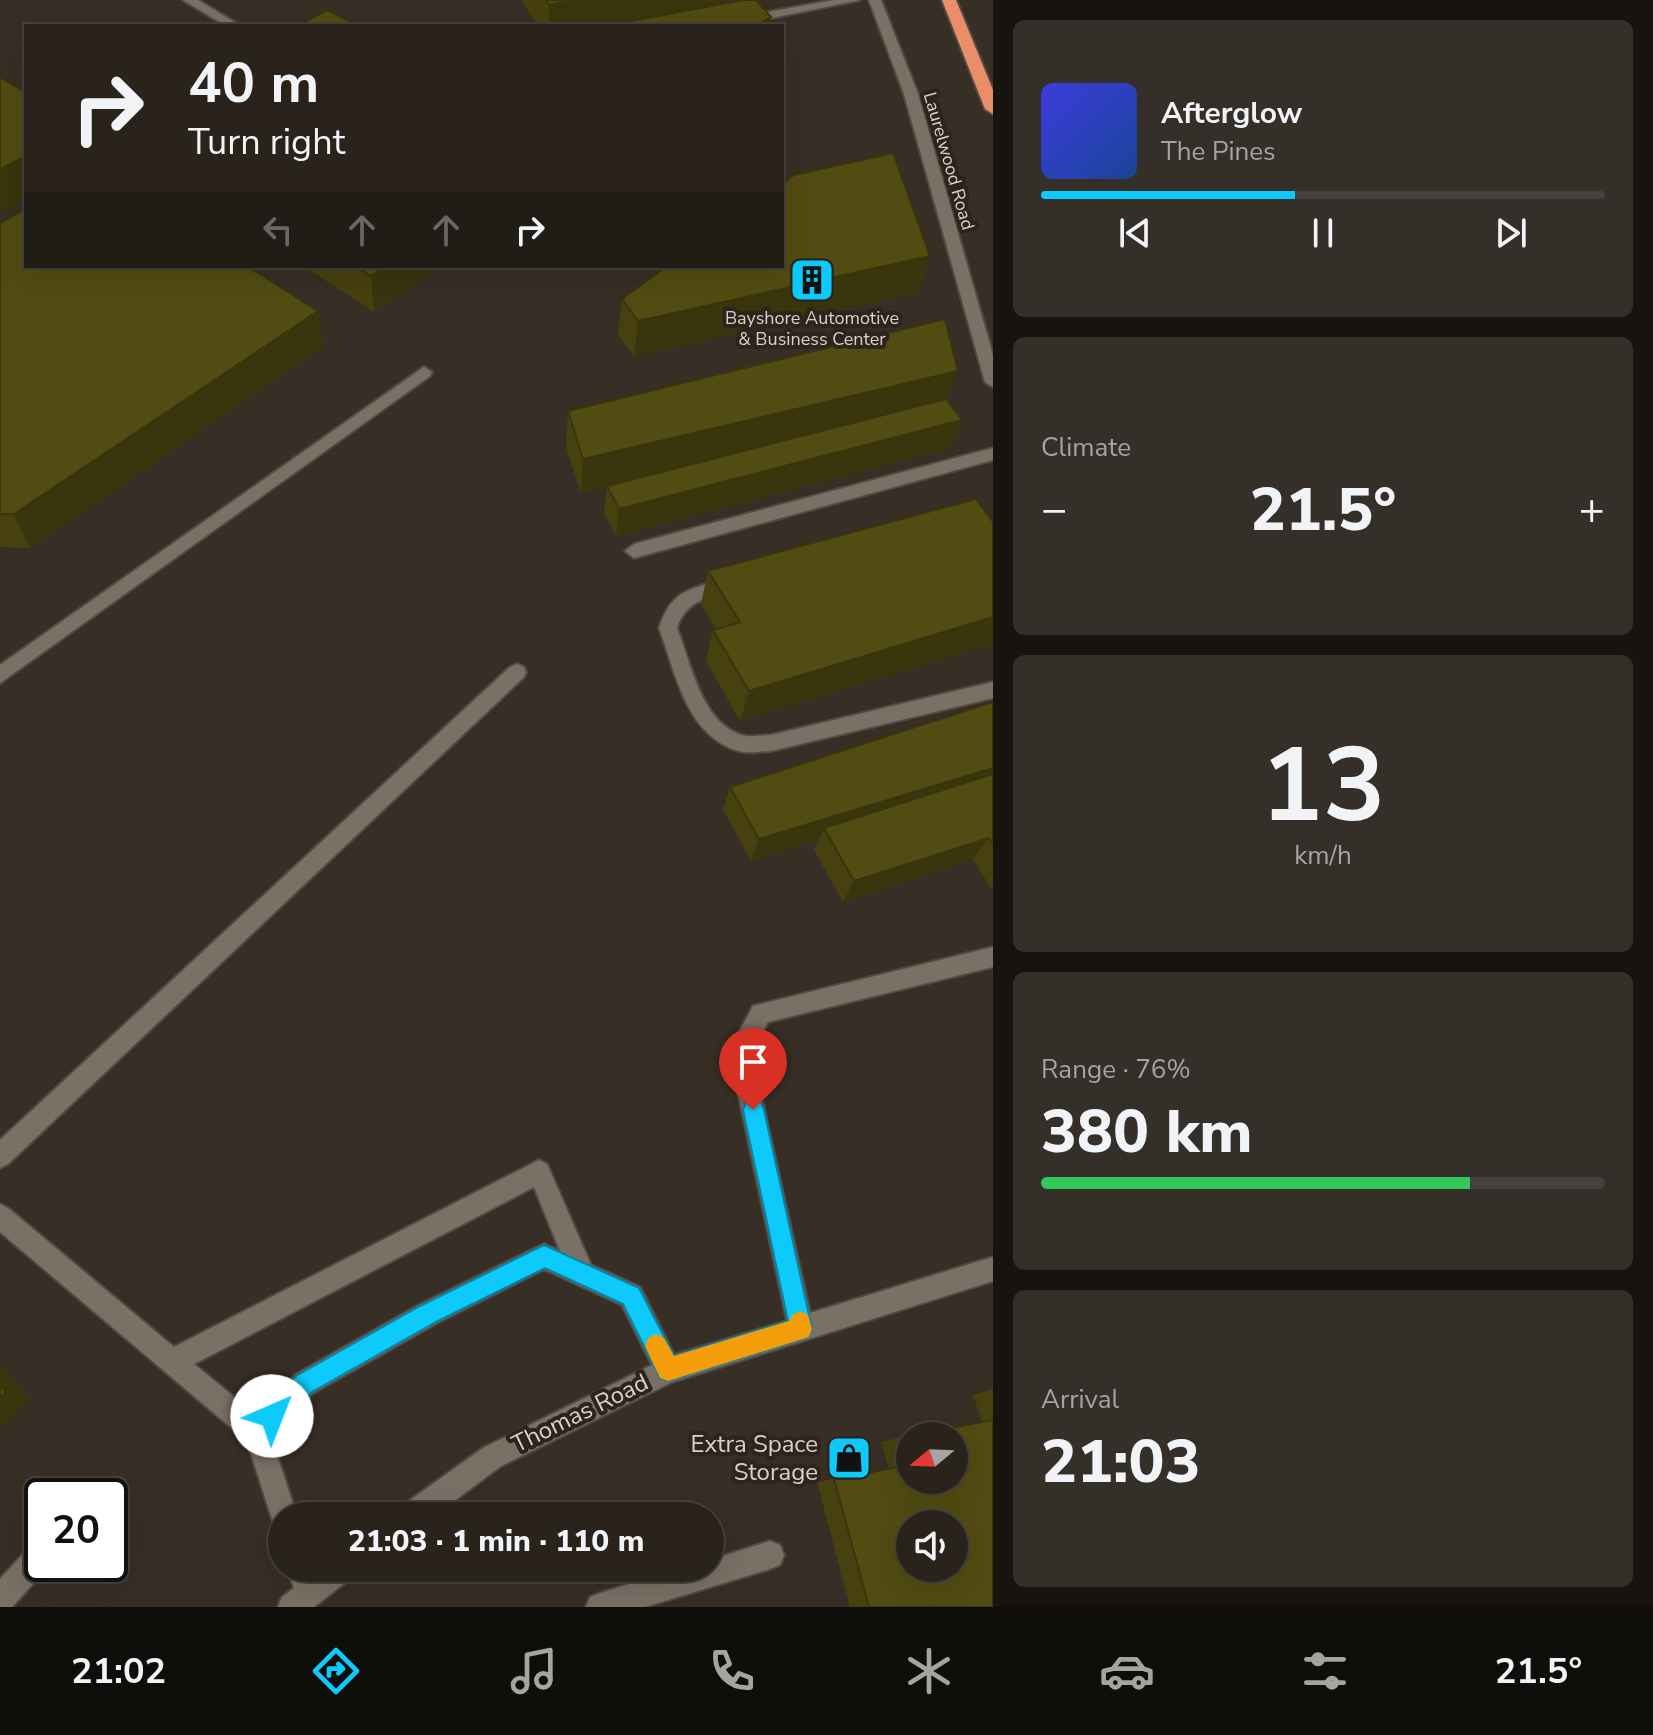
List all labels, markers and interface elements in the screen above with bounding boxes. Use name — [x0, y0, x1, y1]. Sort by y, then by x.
text: 40 m — [188, 45, 319, 122]
icon: right — [56, 56, 160, 160]
street label: Laurelwood Road — [918, 89, 980, 233]
text: Afterglow — [1161, 93, 1302, 134]
text: Turn right — [188, 118, 345, 167]
text: The Pines — [1161, 134, 1276, 169]
icon: left — [256, 208, 300, 252]
icon: ahead — [340, 208, 384, 252]
icon: ahead — [424, 208, 468, 252]
icon: right — [508, 208, 552, 252]
icon: previous — [1113, 211, 1157, 255]
icon: pause — [1301, 211, 1345, 255]
icon: next — [1489, 211, 1533, 255]
building icon: Bayshore Automotive & Business Center — [788, 256, 836, 304]
place label: Bayshore Automotive & Business Center — [725, 306, 899, 351]
text: Climate — [1041, 430, 1131, 465]
text: 21.5° — [1250, 469, 1396, 551]
text: − — [1041, 480, 1067, 540]
text: + — [1579, 480, 1605, 540]
text: 13 — [1261, 715, 1385, 857]
text: km/h — [1294, 838, 1352, 873]
pin — [719, 1028, 787, 1110]
icon: arrive — [731, 1040, 775, 1084]
text: Range · 76% — [1041, 1052, 1191, 1087]
text: 380 km — [1041, 1091, 1253, 1173]
street label: Thomas Road — [506, 1366, 654, 1460]
position arrow — [230, 1374, 314, 1458]
text: Arrival — [1041, 1382, 1119, 1417]
text: 21:03 — [1041, 1421, 1201, 1503]
north arrow — [896, 1422, 968, 1494]
map controls — [896, 1422, 968, 1582]
place label: Extra Space Storage — [691, 1428, 818, 1488]
shop icon: Extra Space Storage — [825, 1434, 873, 1482]
speed limit sign: 20 — [24, 1478, 128, 1582]
button: sound — [896, 1510, 968, 1582]
text: 21:03 · 1 min · 110 m — [348, 1521, 644, 1562]
icon: directions — [308, 1643, 364, 1699]
icon: music — [506, 1643, 562, 1699]
icon: phone — [704, 1643, 760, 1699]
icon: climate — [901, 1643, 957, 1699]
icon: car — [1099, 1643, 1155, 1699]
icon: filters — [1297, 1643, 1353, 1699]
text: 21:02 — [71, 1647, 166, 1696]
text: 21.5° — [1495, 1647, 1582, 1696]

